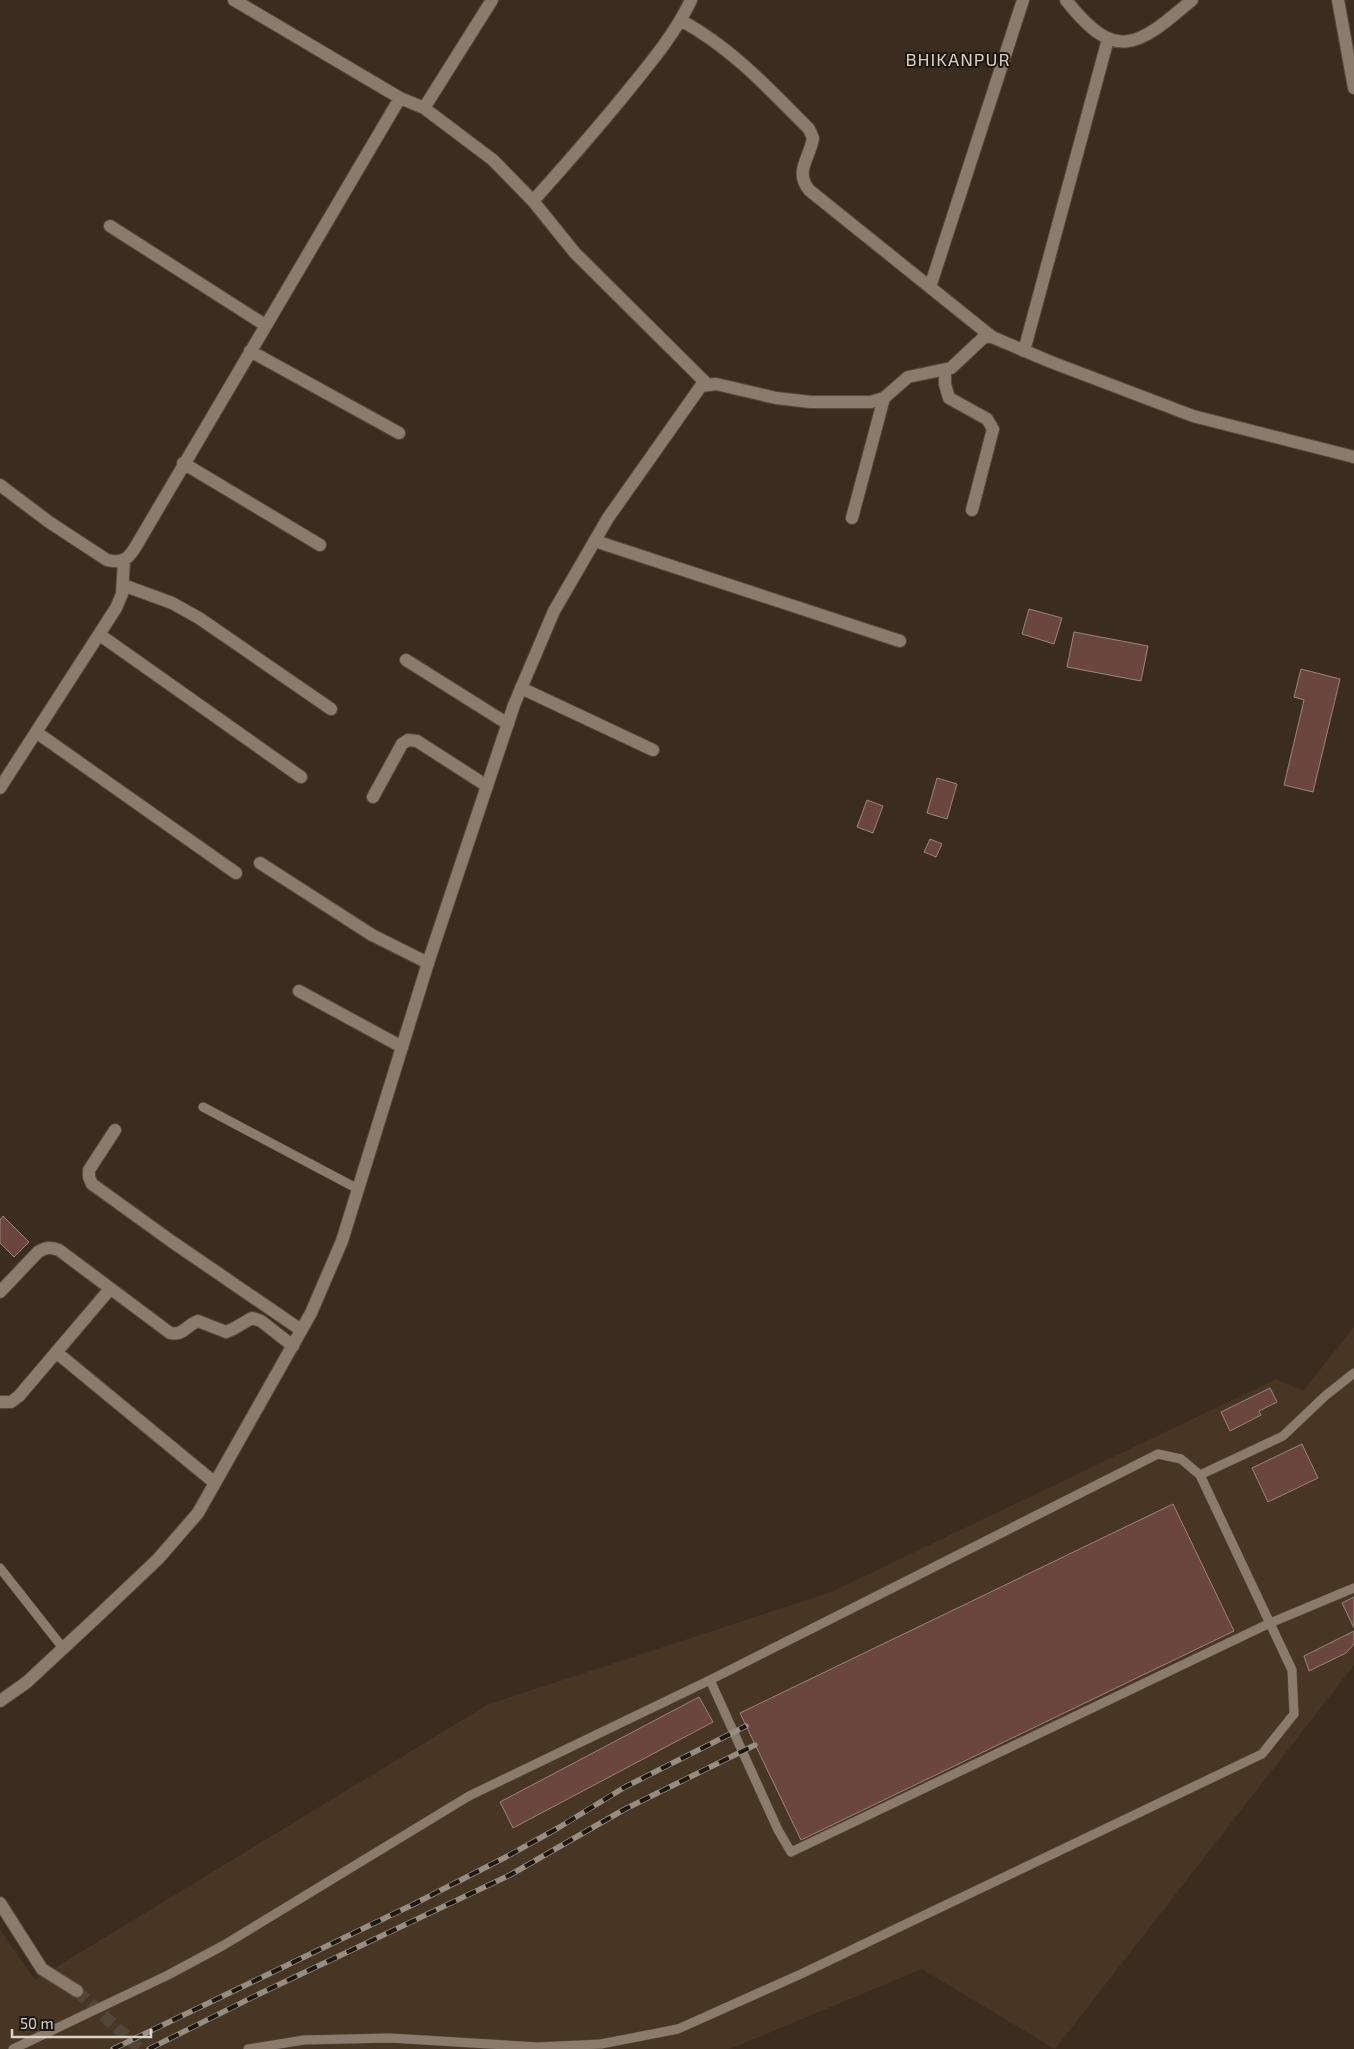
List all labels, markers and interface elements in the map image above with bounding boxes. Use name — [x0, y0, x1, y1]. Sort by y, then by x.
district label: BHIKANPUR — [905, 48, 1011, 70]
scale bar — [12, 2006, 151, 2038]
text: 50 m — [20, 2014, 54, 2032]

